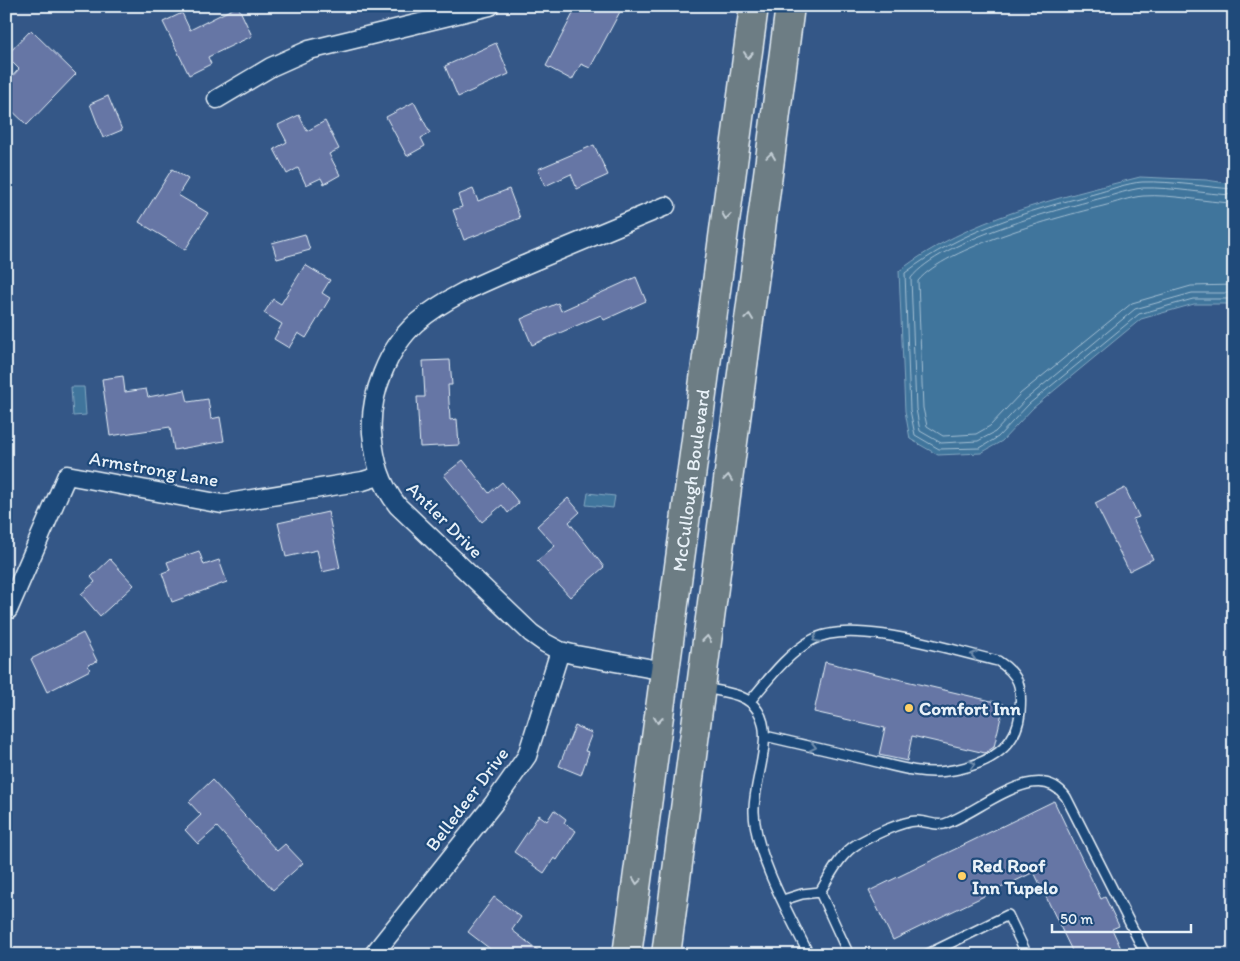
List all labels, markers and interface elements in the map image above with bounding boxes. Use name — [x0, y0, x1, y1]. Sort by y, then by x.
one-way arrow — [743, 51, 754, 59]
one-way arrow — [765, 151, 775, 160]
one-way arrow — [722, 211, 732, 220]
one-way arrow — [744, 313, 754, 321]
street label: McCullough Boulevard — [667, 387, 714, 573]
street label: Armstrong Lane — [88, 446, 220, 492]
one-way arrow — [722, 474, 733, 482]
street label: Antler Drive — [402, 477, 488, 563]
one-way arrow — [812, 633, 821, 643]
one-way arrow — [701, 635, 712, 643]
one-way arrow — [969, 651, 978, 661]
place label: Comfort Inn — [919, 697, 1021, 720]
marker: Comfort Inn — [903, 702, 915, 714]
one-way arrow — [653, 716, 664, 724]
one-way arrow — [808, 741, 817, 752]
street label: Belledeer Drive — [420, 743, 514, 855]
one-way arrow — [967, 759, 975, 769]
place label: Red Roof Inn Tupelo — [972, 854, 1058, 899]
marker: Red Roof Inn Tupelo — [956, 870, 968, 882]
one-way arrow — [632, 877, 643, 885]
scale bar — [1052, 901, 1191, 933]
text: 50 m — [1060, 910, 1093, 928]

